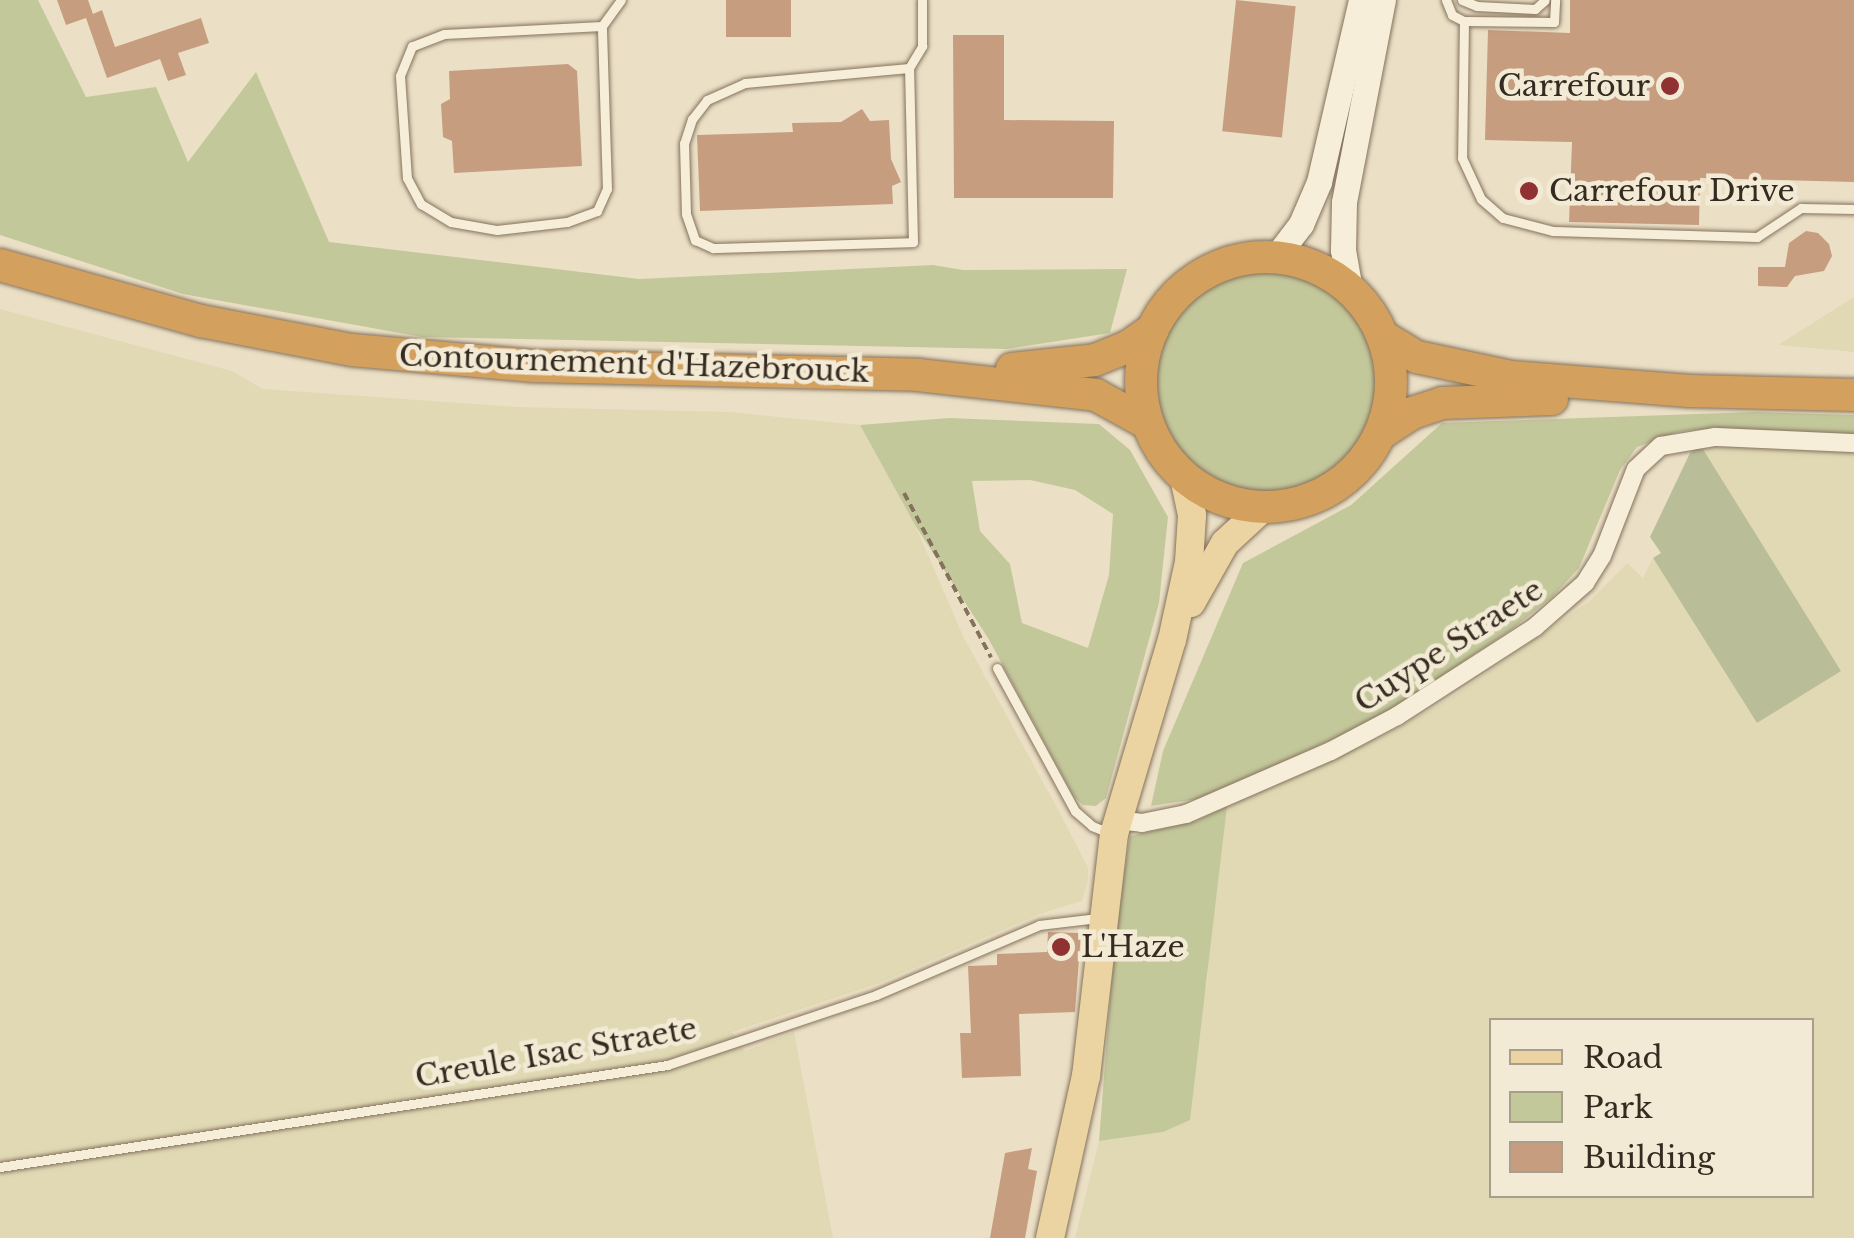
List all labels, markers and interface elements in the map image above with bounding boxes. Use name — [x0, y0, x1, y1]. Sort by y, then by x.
place label: Carrefour — [1498, 68, 1650, 104]
marker: Carrefour — [1659, 75, 1681, 97]
place label: Carrefour Drive — [1549, 173, 1796, 209]
marker: Carrefour Drive — [1518, 180, 1540, 202]
street label: Contournement d'Hazebrouck — [398, 338, 870, 390]
street label: Cuype Straete — [1348, 572, 1550, 720]
place label: L'Haze — [1081, 929, 1185, 965]
marker: L'Haze — [1050, 936, 1072, 958]
street label: Creule Isac Straete — [412, 1011, 700, 1095]
legend — [1489, 1018, 1814, 1198]
text: Road — [1583, 1039, 1663, 1076]
text: Park — [1583, 1089, 1653, 1126]
text: Building — [1583, 1139, 1715, 1176]

